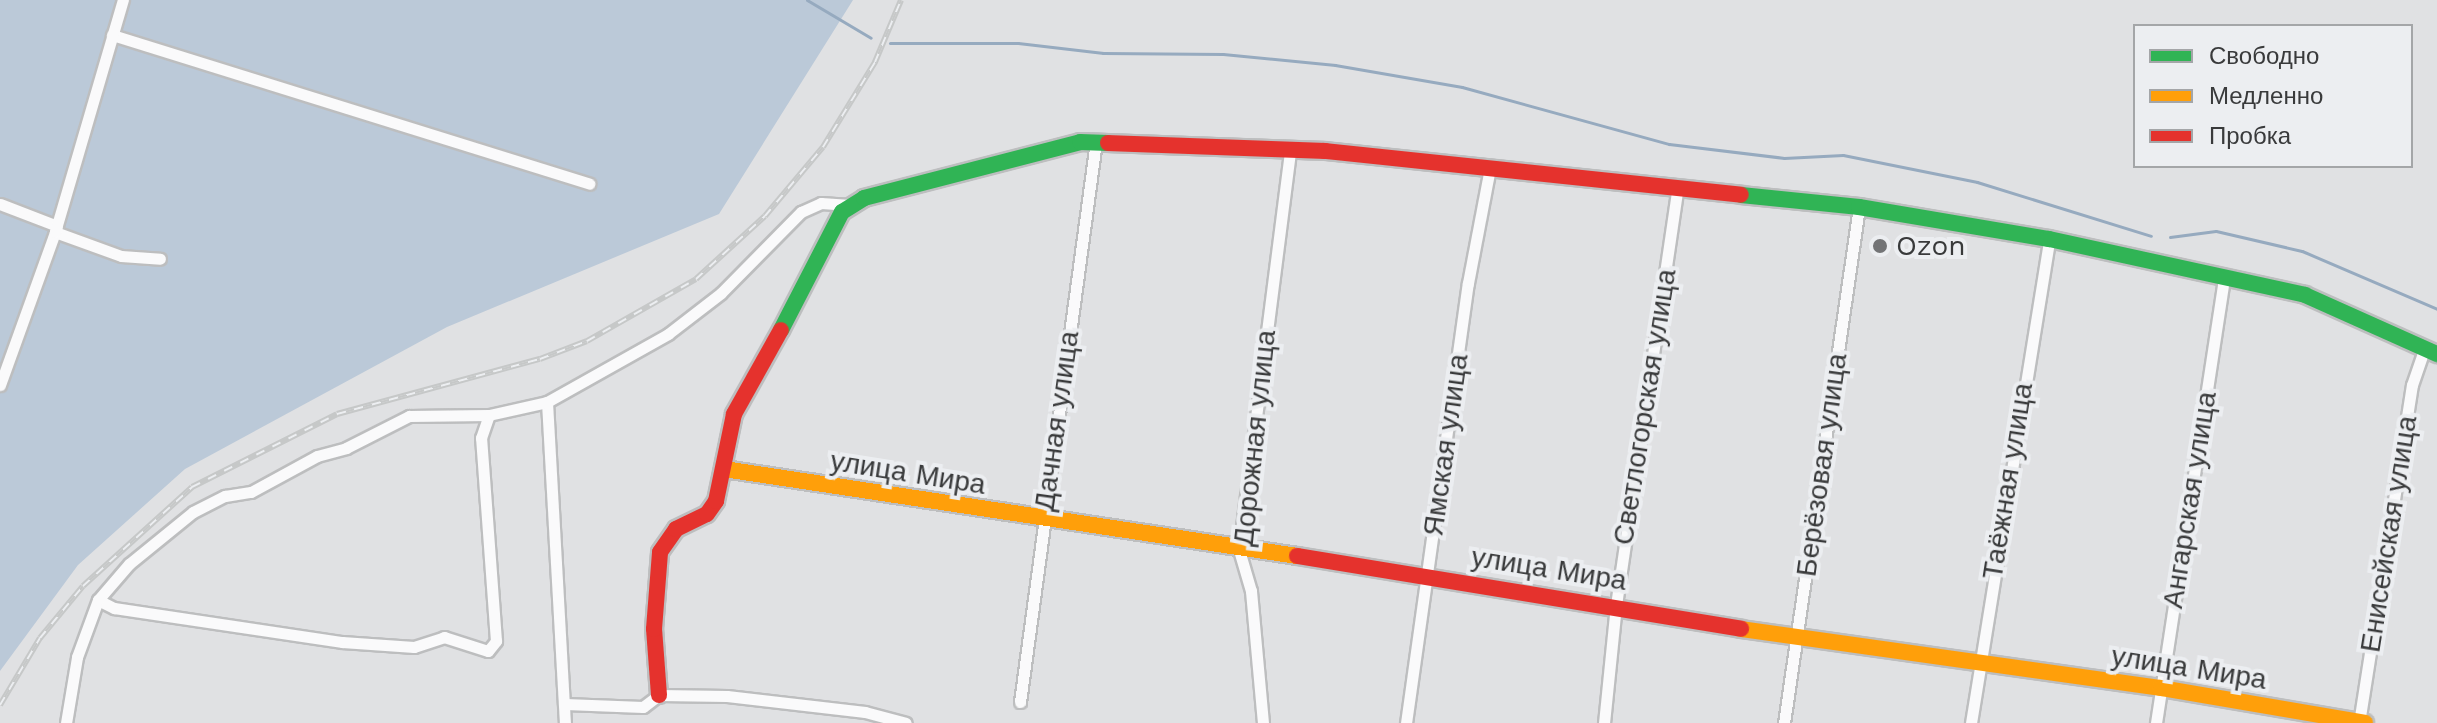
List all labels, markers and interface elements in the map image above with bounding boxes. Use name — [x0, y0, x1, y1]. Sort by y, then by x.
legend — [2133, 24, 2413, 168]
text: Свободно — [2209, 42, 2319, 70]
text: Медленно — [2209, 82, 2323, 110]
text: Пробка — [2209, 122, 2291, 150]
place label: Ozon — [1896, 229, 1966, 263]
marker: Ozon — [1871, 237, 1889, 255]
street label: Светлогорская улица — [1607, 267, 1683, 547]
street label: Дорожная улица — [1227, 328, 1283, 548]
street label: Дачная улица — [1028, 329, 1086, 513]
street label: Берёзовая улица — [1790, 351, 1854, 579]
street label: Ямская улица — [1417, 352, 1475, 538]
street label: Таёжная улица — [1976, 380, 2040, 582]
street label: Ангарская улица — [2156, 389, 2224, 611]
street label: Енисейская улица — [2354, 413, 2424, 655]
street label: улица Мира — [828, 444, 988, 502]
street label: улица Мира — [1469, 540, 1629, 598]
street label: улица Мира — [2109, 639, 2269, 697]

